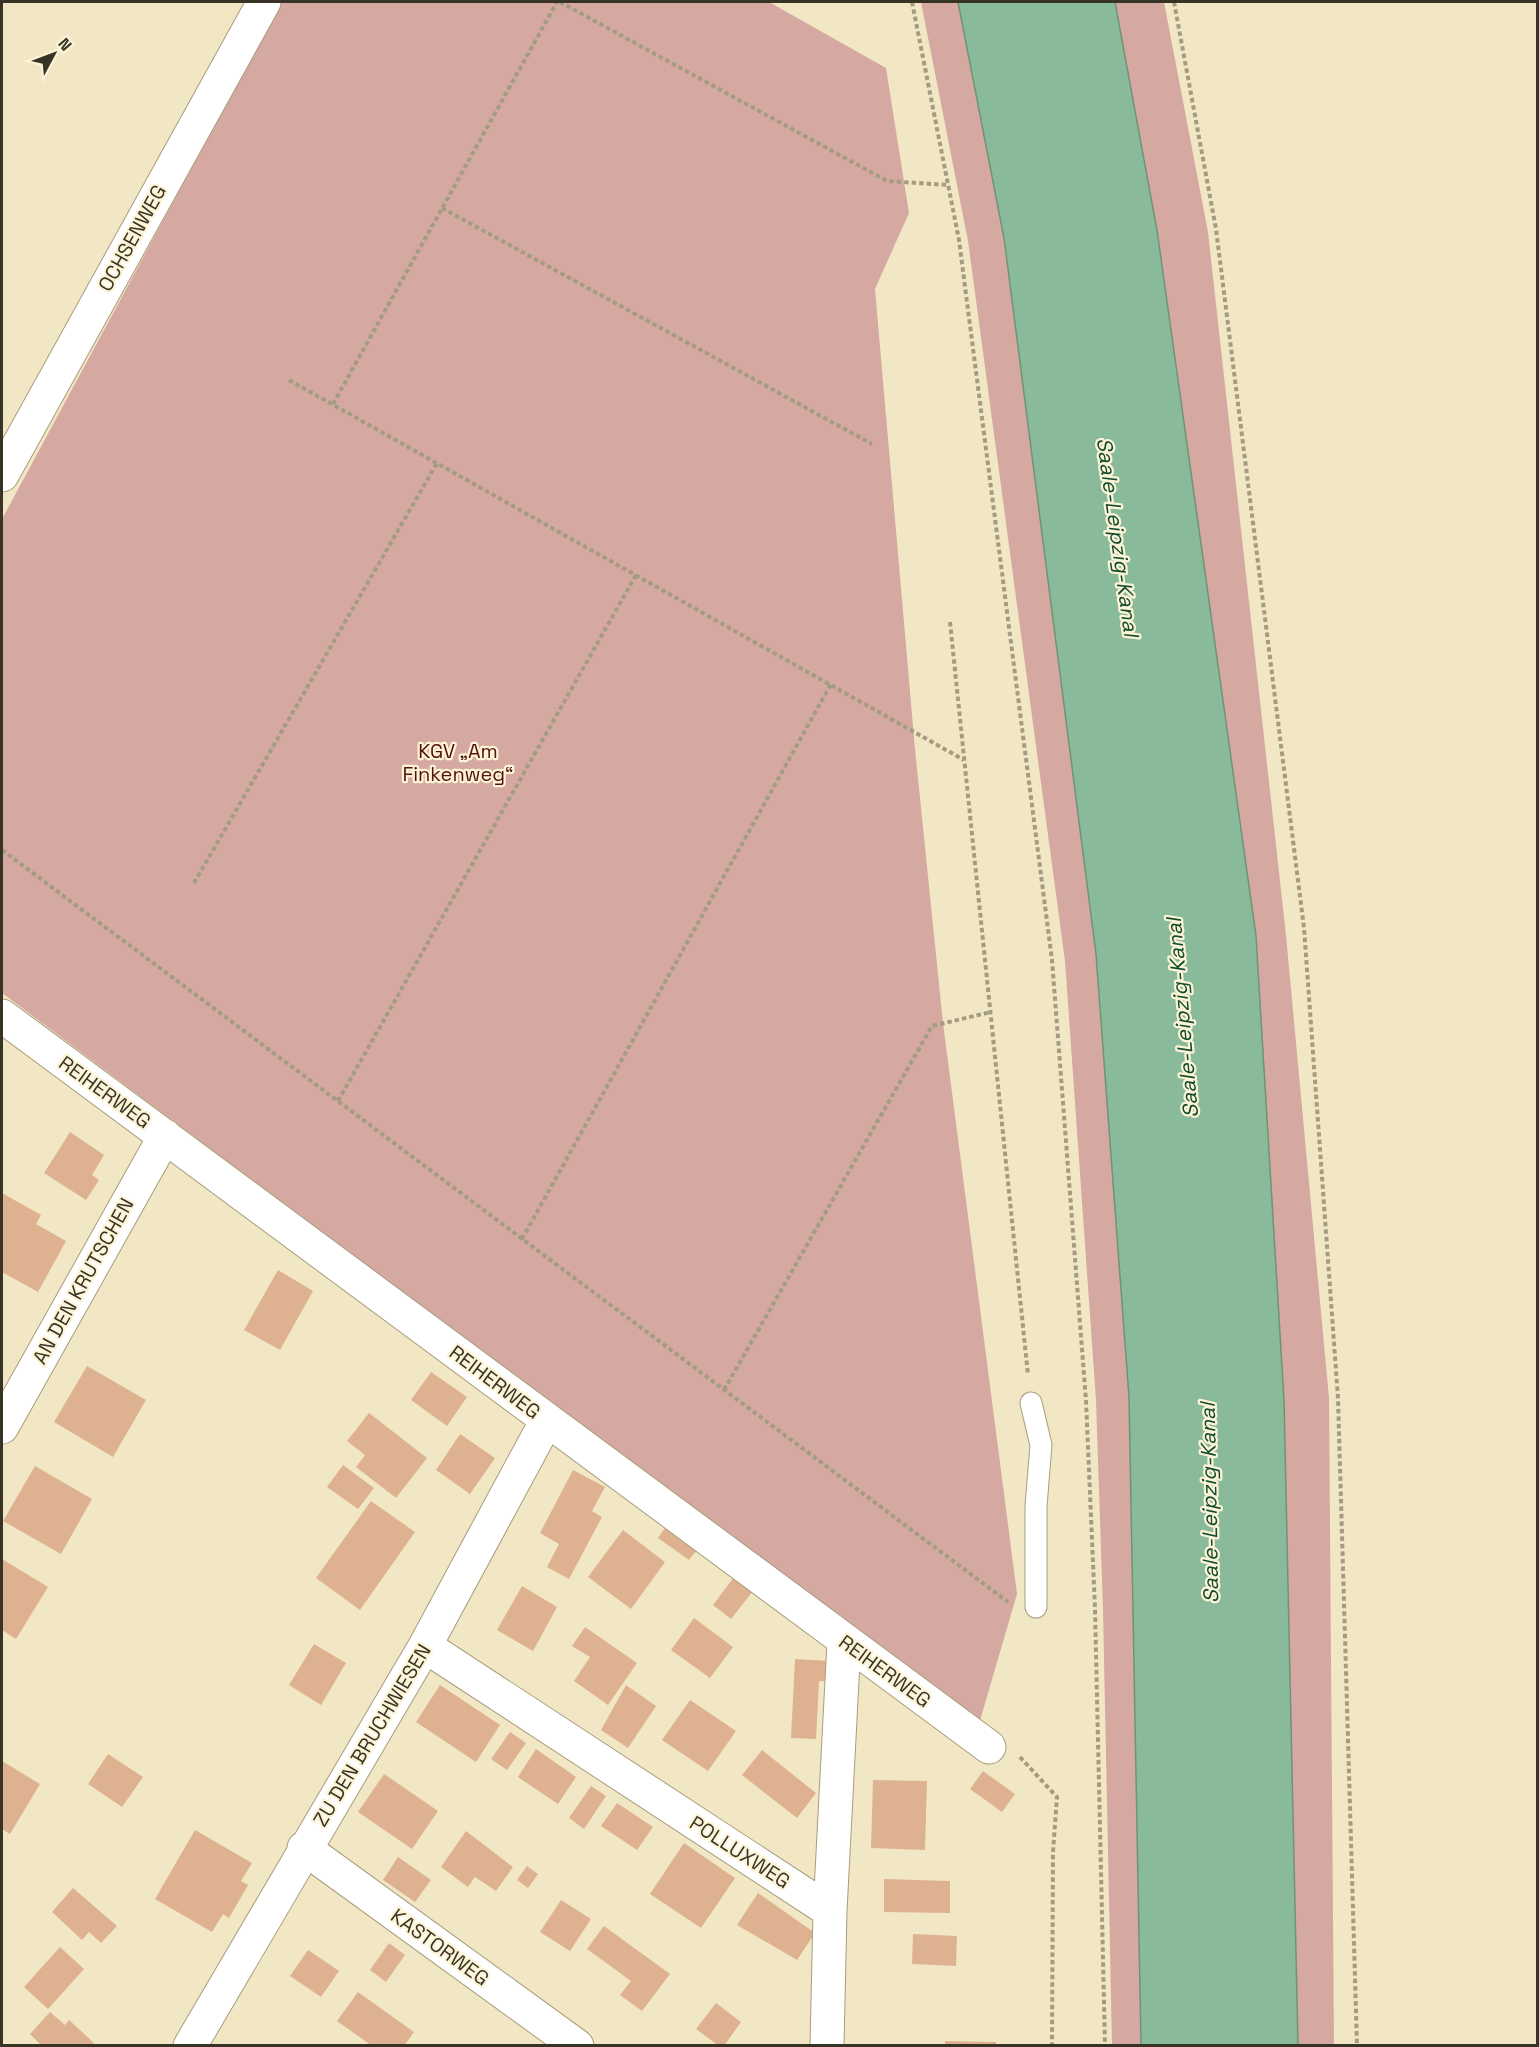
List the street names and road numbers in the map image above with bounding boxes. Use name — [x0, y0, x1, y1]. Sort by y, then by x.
street label: OCHSENWEG — [92, 180, 172, 296]
street label: REIHERWEG — [54, 1050, 156, 1134]
street label: AN DEN KRUTSCHEN — [26, 1193, 140, 1369]
street label: REIHERWEG — [444, 1339, 546, 1425]
street label: REIHERWEG — [834, 1629, 936, 1713]
street label: ZU DEN BRUCHWIESEN — [307, 1639, 437, 1831]
street label: POLLUXWEG — [685, 1810, 795, 1894]
street label: KASTORWEG — [386, 1903, 494, 1991]

